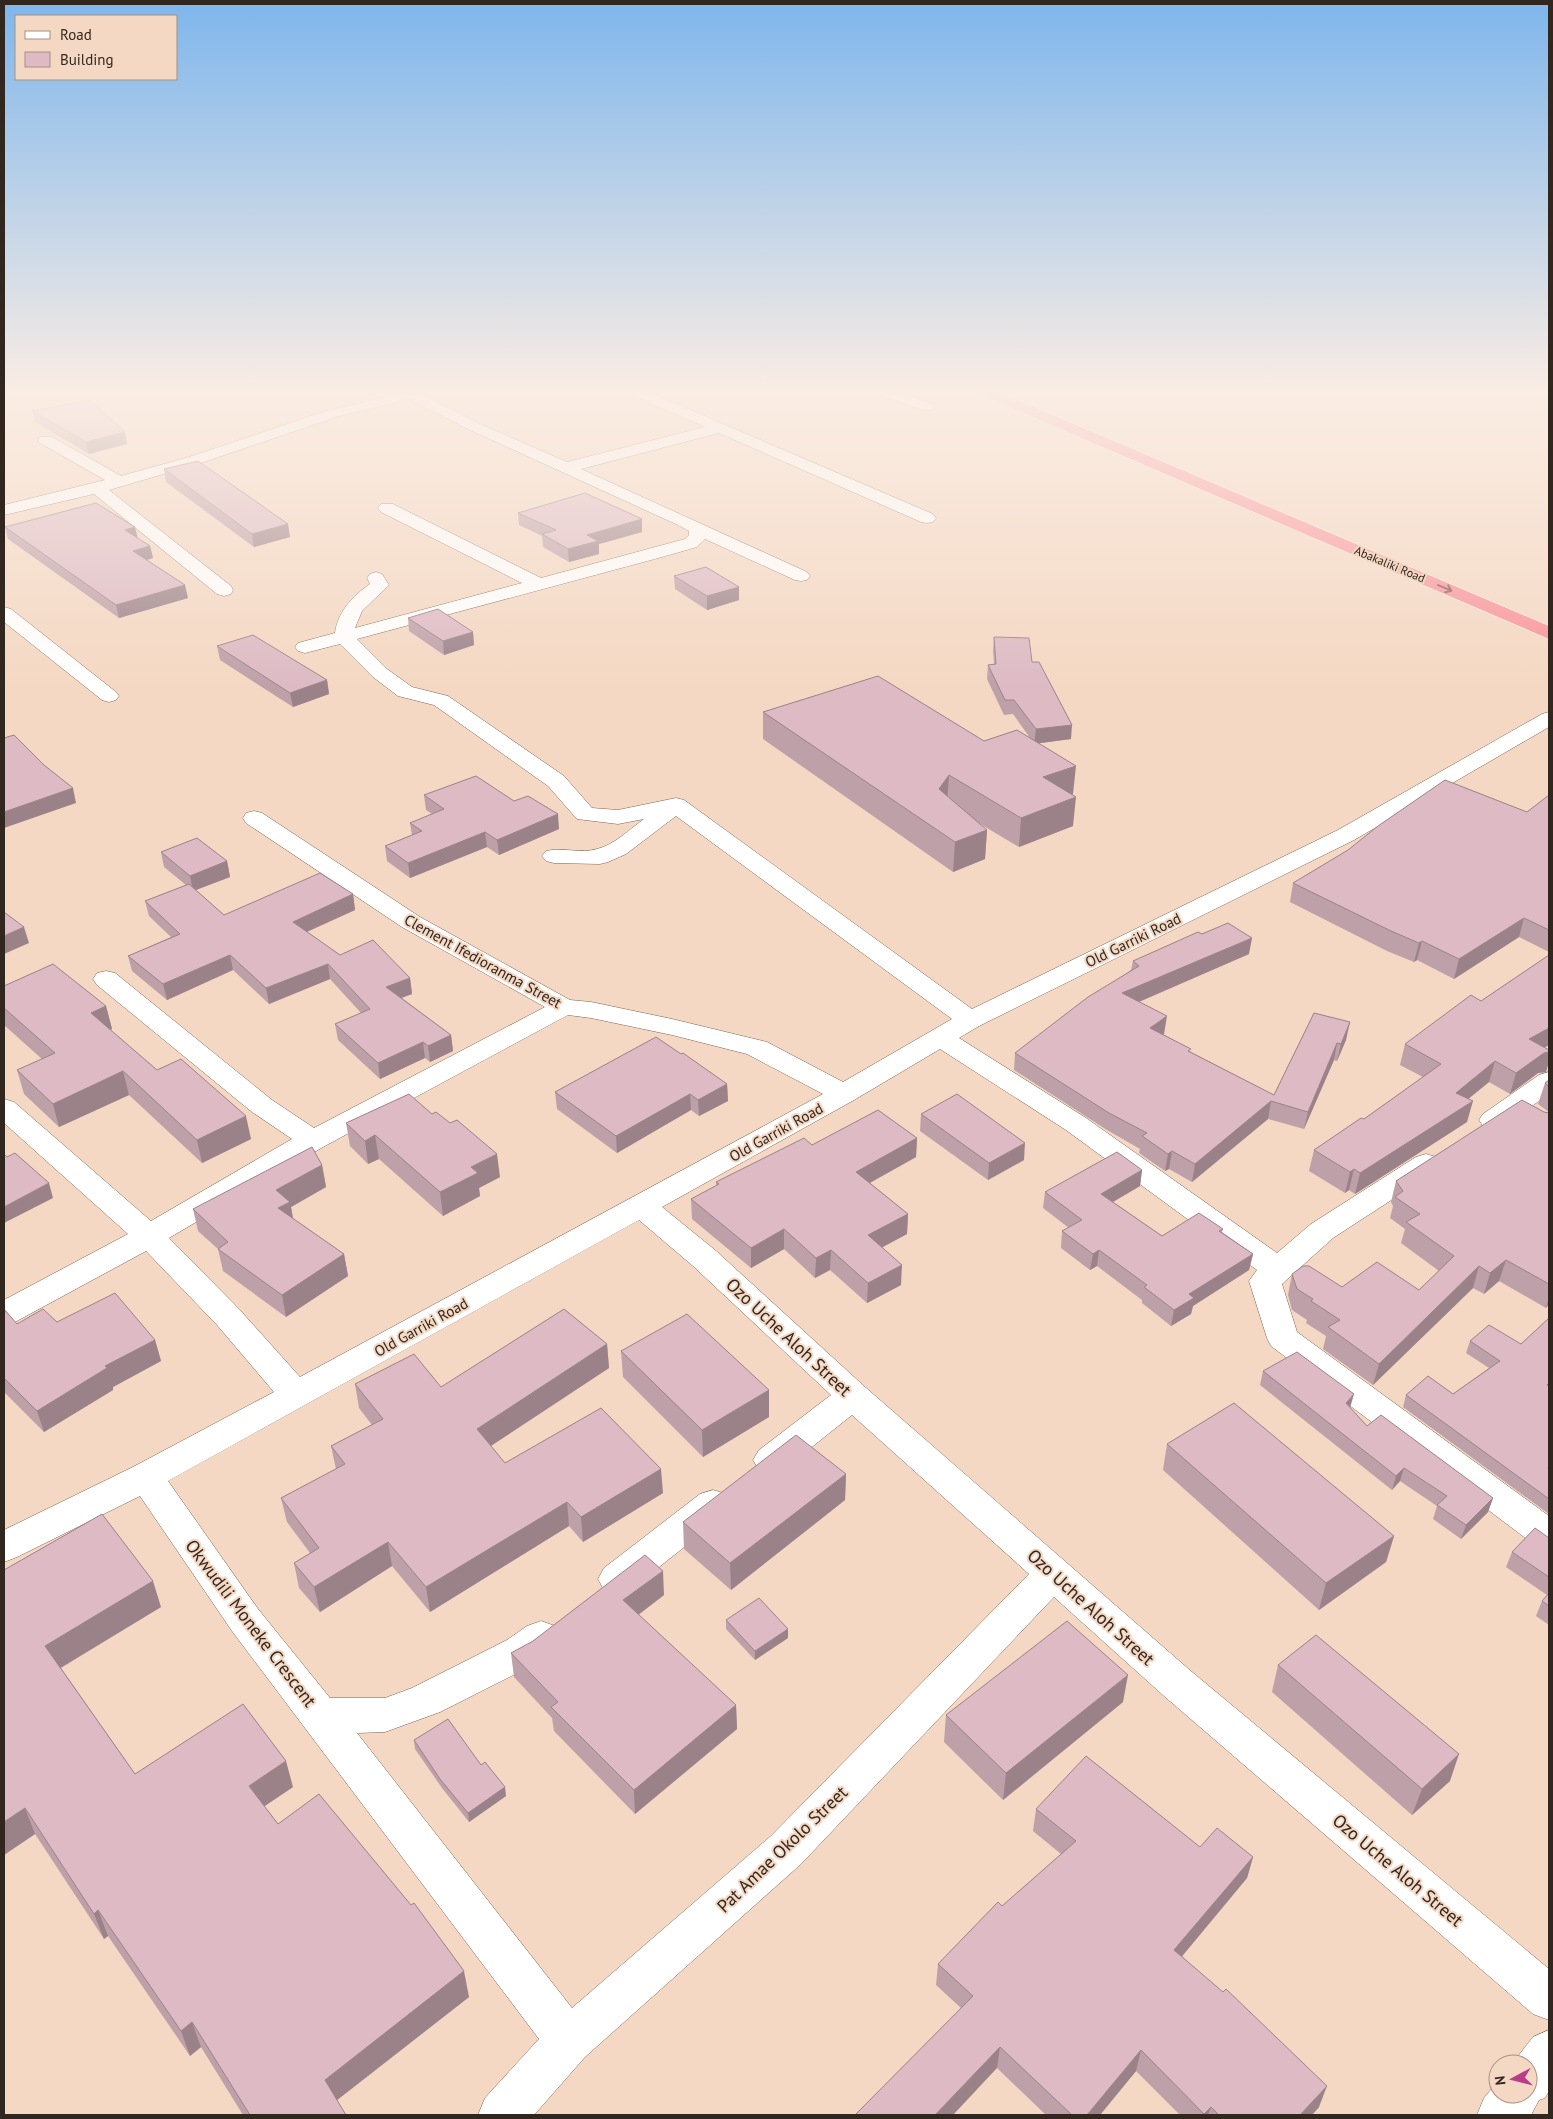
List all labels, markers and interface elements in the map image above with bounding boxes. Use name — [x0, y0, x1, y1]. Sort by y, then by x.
legend — [15, 15, 178, 80]
text: Road — [60, 25, 92, 44]
text: Building — [60, 50, 114, 69]
street label: Abakaliki Road — [1352, 542, 1428, 586]
one-way arrow — [1437, 584, 1452, 594]
street label: Old Garriki Road — [1082, 909, 1184, 971]
street label: Clement Ifedioranma Street — [401, 910, 565, 1012]
street label: Old Garriki Road — [726, 1098, 826, 1166]
street label: Ozo Uche Aloh Street — [721, 1273, 857, 1401]
street label: Old Garriki Road — [371, 1293, 471, 1361]
street label: Okwudili Moneke Crescent — [180, 1535, 322, 1711]
street label: Ozo Uche Aloh Street — [1023, 1544, 1159, 1670]
street label: Pat Amae Okolo Street — [712, 1781, 852, 1917]
street label: Ozo Uche Aloh Street — [1328, 1809, 1468, 1931]
north arrow — [1488, 2054, 1538, 2104]
text: N — [1491, 2075, 1510, 2086]

